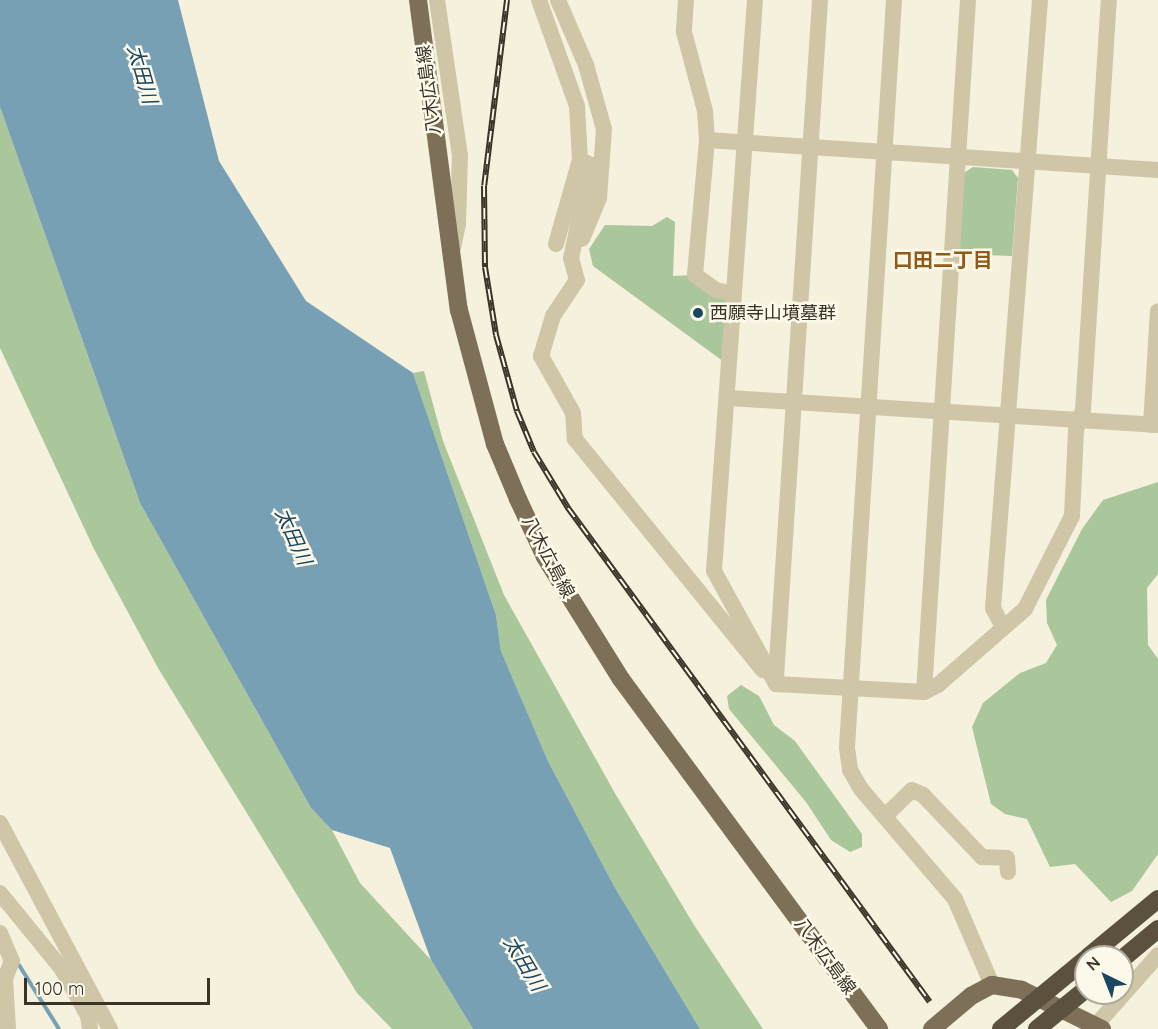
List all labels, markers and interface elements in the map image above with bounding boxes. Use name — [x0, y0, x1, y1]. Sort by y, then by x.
water label: 太田川 — [123, 42, 163, 106]
street label: 八木広島線 — [413, 44, 445, 136]
district label: 口田二丁目 — [893, 247, 993, 271]
place label: 西願寺山墳墓群 — [710, 302, 836, 324]
marker: 西願寺山墳墓群 — [691, 306, 705, 320]
water label: 太田川 — [271, 504, 317, 568]
street label: 八木広島線 — [517, 512, 579, 602]
street label: 八木広島線 — [790, 913, 860, 999]
water label: 太田川 — [499, 931, 551, 995]
north arrow — [1074, 945, 1134, 1005]
text: N — [1082, 952, 1104, 975]
scale bar — [27, 966, 213, 1004]
text: 100 m — [35, 977, 84, 1000]

